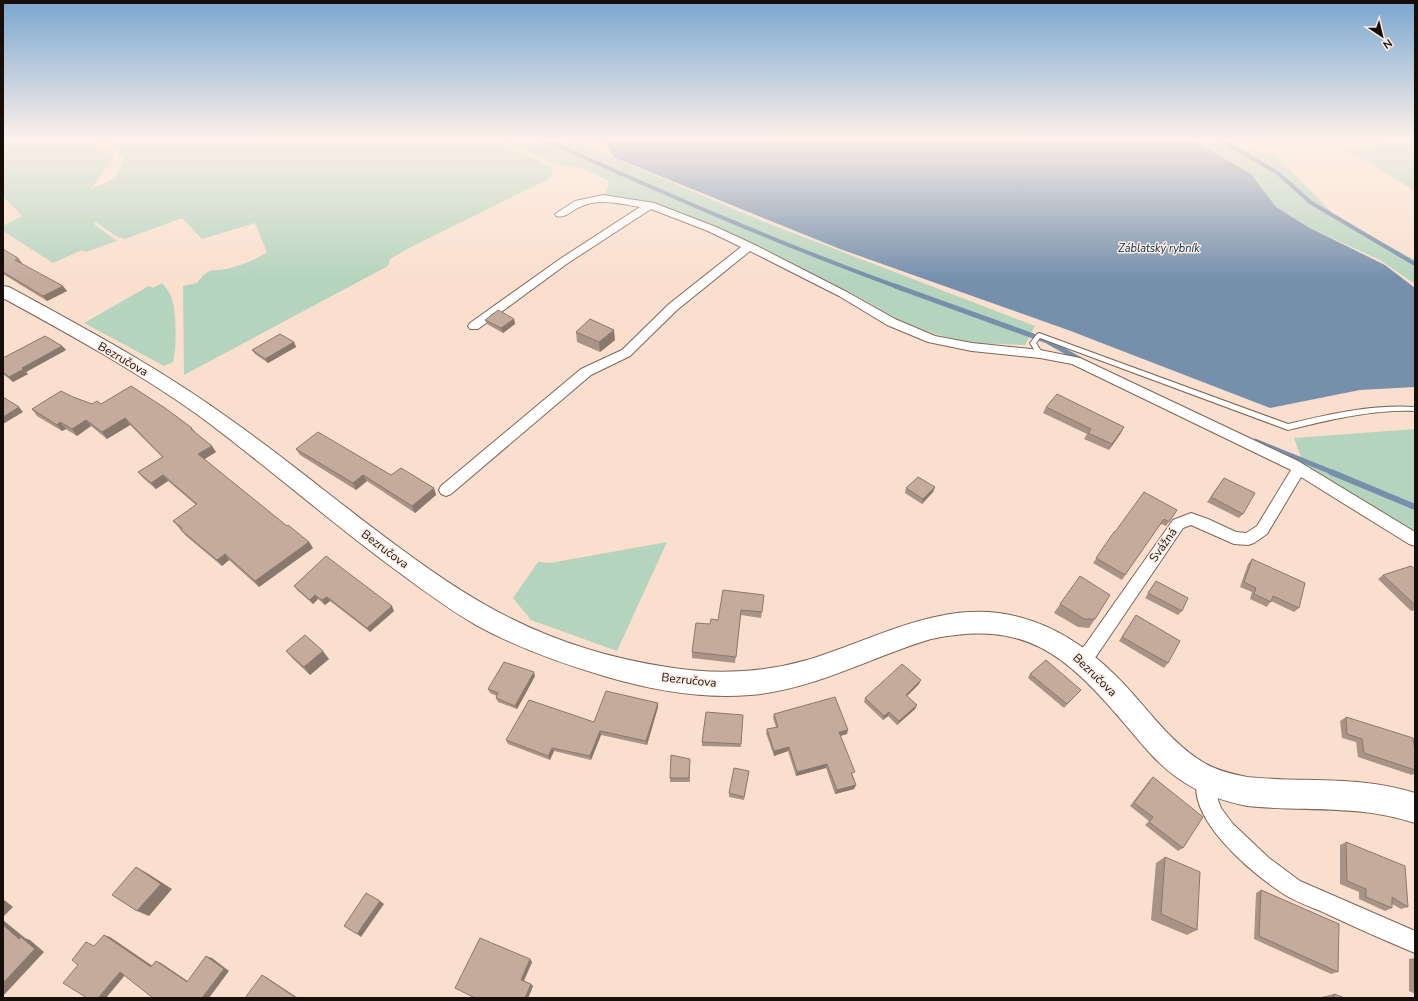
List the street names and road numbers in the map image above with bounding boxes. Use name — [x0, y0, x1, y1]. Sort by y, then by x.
street label: Bezručova — [95, 338, 151, 380]
street label: Svážná — [1145, 525, 1181, 565]
street label: Bezručova — [358, 526, 412, 572]
street label: Bezručova — [1069, 650, 1121, 700]
street label: Bezručova — [661, 669, 717, 691]

